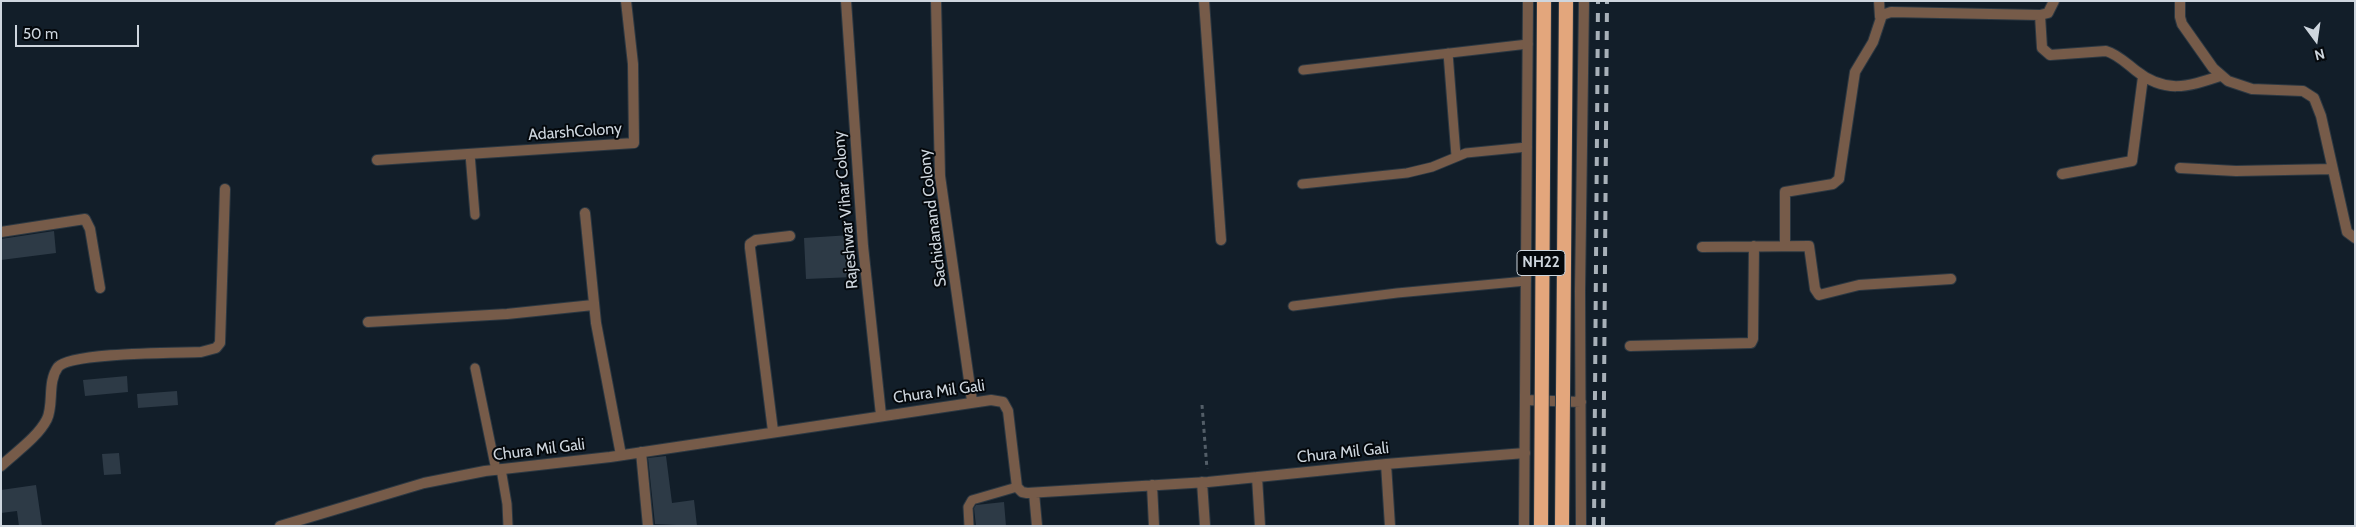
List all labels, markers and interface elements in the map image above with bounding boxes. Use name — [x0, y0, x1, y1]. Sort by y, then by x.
scale bar — [18, 15, 141, 47]
north arrow — [2291, 15, 2341, 65]
text: 50 m — [23, 25, 58, 43]
text: N — [2313, 45, 2327, 64]
street label: AdarshColony — [527, 119, 623, 145]
street label: Rajeshwar Vihar Colony — [830, 130, 862, 290]
street label: Sachidanand Colony — [915, 148, 951, 288]
road number: NH22 — [1517, 250, 1565, 276]
street label: Chura Mil Gali — [892, 376, 986, 408]
street label: Chura Mil Gali — [492, 435, 586, 465]
street label: Chura Mil Gali — [1296, 439, 1390, 467]

